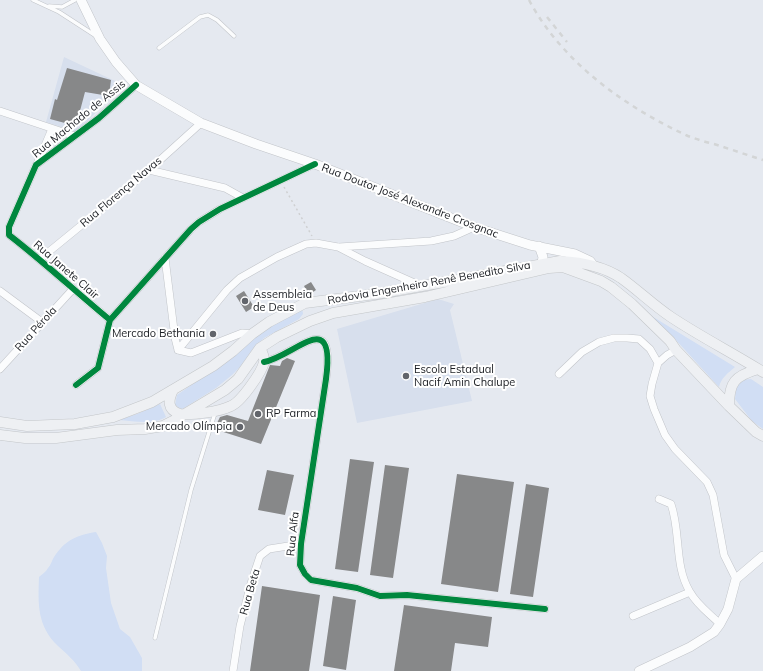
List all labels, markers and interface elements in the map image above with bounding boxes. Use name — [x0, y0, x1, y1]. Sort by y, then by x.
street label: Rua Machado de Assis — [30, 77, 128, 161]
street label: Rua Florença Navas — [78, 154, 164, 230]
street label: Rua Doutor José Alexandre Crosgnac — [320, 161, 500, 241]
street label: Rua Janete Clair — [31, 238, 101, 302]
street label: Rodovia Engenheiro Renê Benedito Silva — [326, 259, 532, 307]
place label: Assembleia de Deus — [253, 288, 312, 314]
marker: Assembleia de Deus — [240, 296, 250, 306]
street label: Rua Pérola — [12, 304, 60, 354]
place label: Mercado Bethania — [112, 327, 205, 341]
marker: Mercado Bethania — [208, 329, 218, 339]
place label: Escola Estadual Nacif Amin Chalupe — [414, 363, 515, 389]
marker: Escola Estadual Nacif Amin Chalupe — [401, 371, 411, 381]
place label: RP Farma — [266, 407, 316, 421]
marker: RP Farma — [253, 409, 263, 419]
place label: Mercado Olímpia — [146, 420, 232, 434]
marker: Mercado Olímpia — [235, 422, 245, 432]
street label: Rua Alfa — [284, 511, 302, 557]
street label: Rua Beta — [237, 567, 263, 617]

